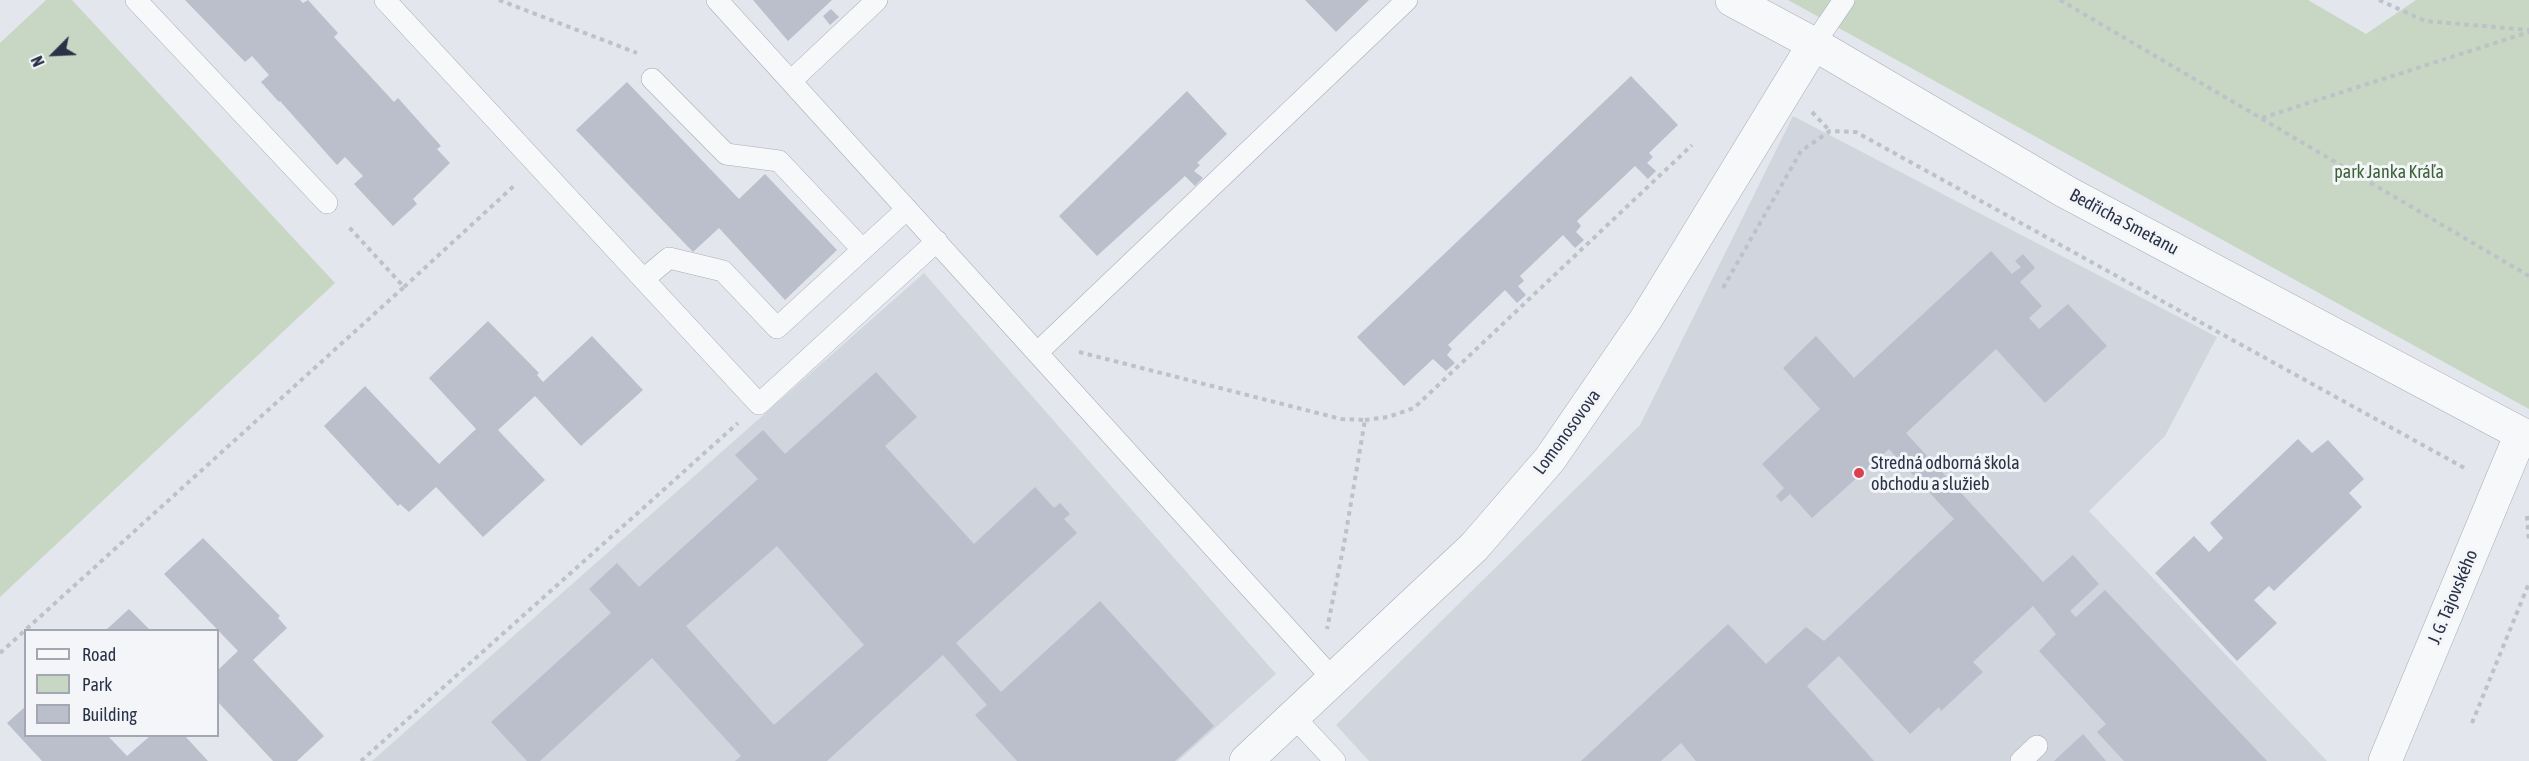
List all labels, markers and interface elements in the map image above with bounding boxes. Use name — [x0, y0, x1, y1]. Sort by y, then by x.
north arrow — [24, 24, 84, 84]
text: N — [27, 53, 48, 69]
park label: park Janka Kráľa — [2334, 161, 2444, 183]
street label: Bedřicha Smetanu — [2066, 184, 2182, 260]
street label: Lomonosovova — [1529, 385, 1605, 479]
place label: Stredná odborná škola obchodu a služieb — [1871, 452, 2020, 494]
marker: Stredná odborná škola obchodu a služieb — [1852, 466, 1866, 480]
street label: J. G. Tajovského — [2423, 547, 2483, 647]
legend — [24, 629, 219, 737]
text: Road — [82, 644, 116, 665]
text: Park — [82, 674, 112, 695]
text: Building — [82, 704, 137, 725]

